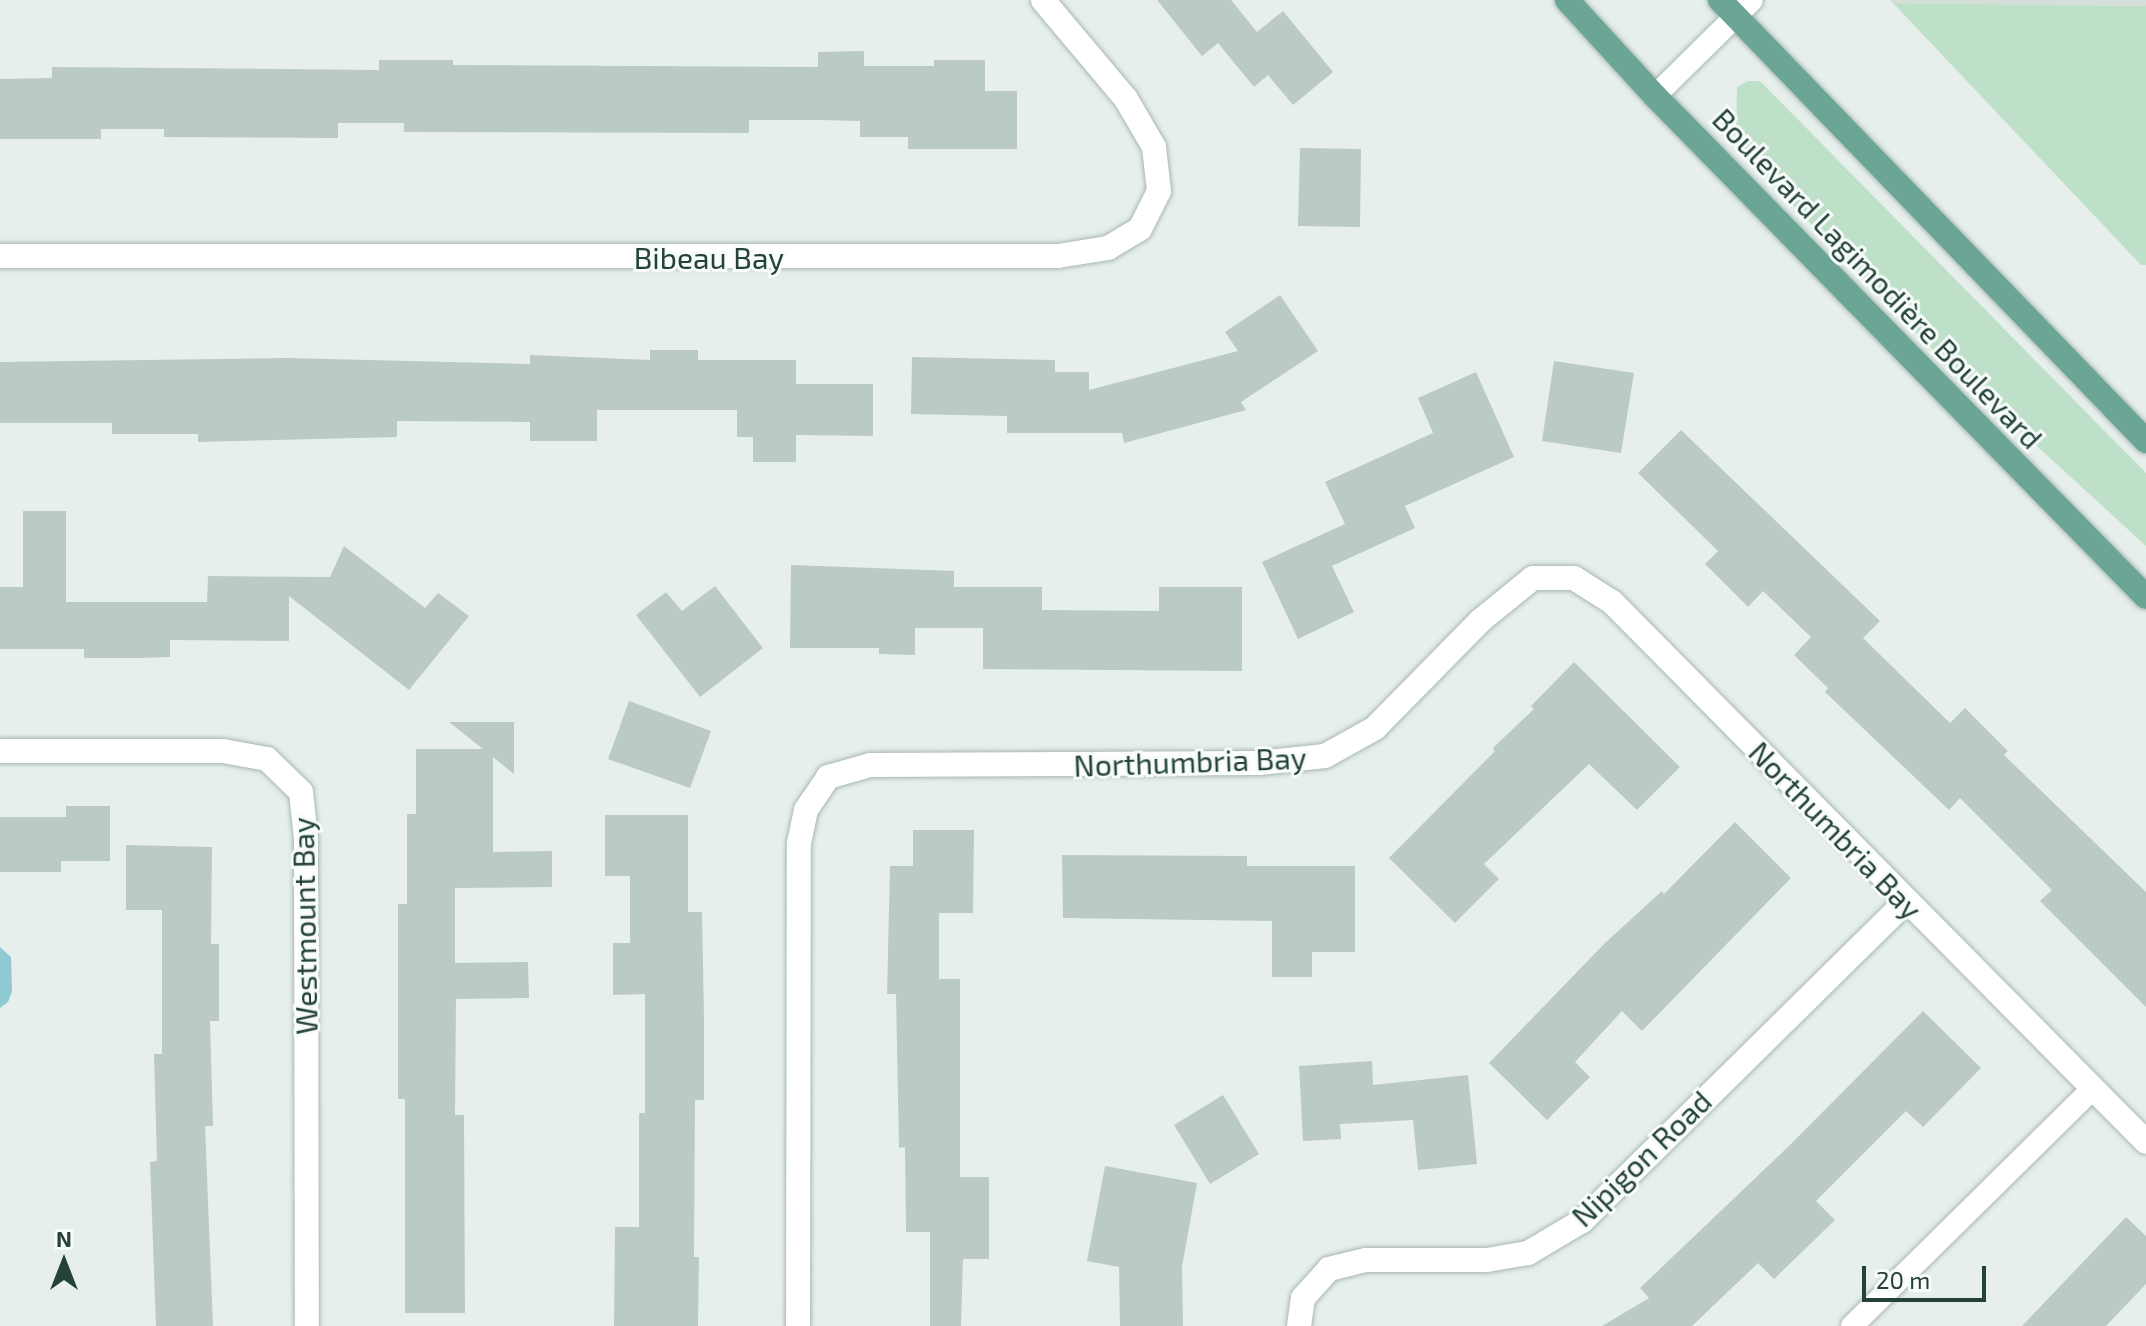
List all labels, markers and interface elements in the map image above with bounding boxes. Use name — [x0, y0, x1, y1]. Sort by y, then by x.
street label: Boulevard Lagimodière Boulevard — [1706, 100, 2050, 456]
street label: Bibeau Bay — [634, 239, 784, 275]
street label: Northumbria Bay — [1742, 734, 1930, 926]
street label: Northumbria Bay — [1073, 739, 1307, 783]
street label: Westmount Bay — [284, 817, 324, 1035]
street label: Nipigon Road — [1564, 1082, 1718, 1234]
north arrow — [24, 1222, 104, 1302]
text: N — [56, 1225, 72, 1251]
scale bar — [1866, 1250, 1990, 1300]
text: 20 m — [1876, 1265, 1930, 1294]

